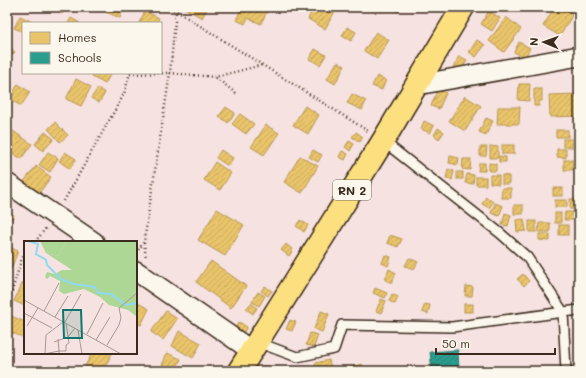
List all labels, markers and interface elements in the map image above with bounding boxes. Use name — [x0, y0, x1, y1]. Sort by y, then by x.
legend — [22, 22, 162, 74]
north arrow — [524, 22, 564, 62]
text: Homes — [58, 29, 97, 45]
text: N — [526, 37, 541, 46]
text: Schools — [58, 49, 102, 65]
road number: RN 2 — [333, 180, 371, 200]
inset map — [24, 241, 137, 354]
scale bar — [436, 330, 555, 356]
text: 50 m — [442, 335, 470, 351]

